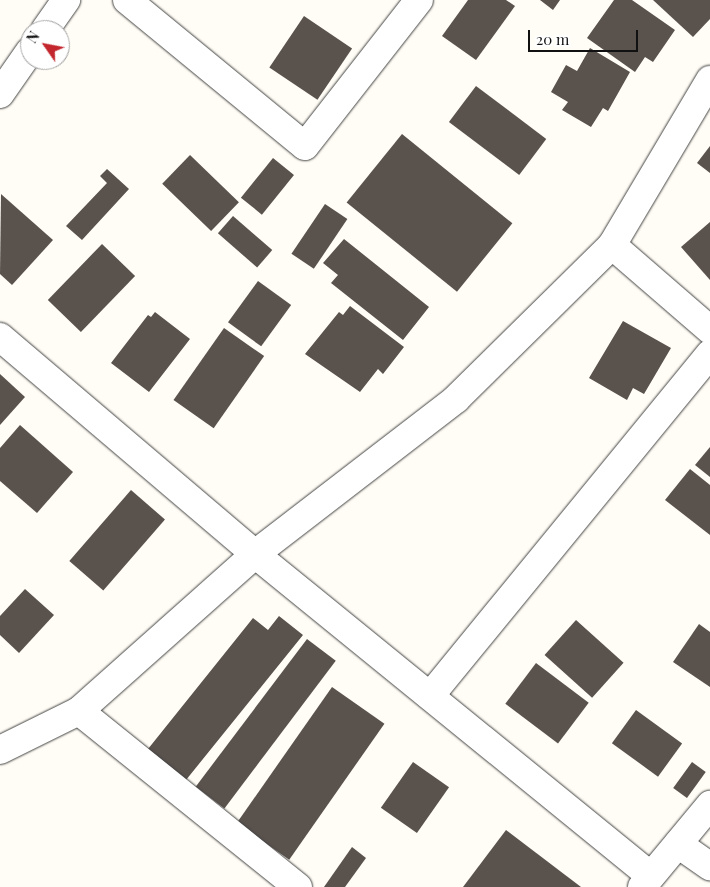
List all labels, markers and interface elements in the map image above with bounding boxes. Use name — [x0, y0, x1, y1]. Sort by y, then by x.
north arrow — [20, 20, 70, 70]
scale bar — [530, 20, 640, 52]
text: N — [22, 28, 44, 47]
text: 20 m — [536, 29, 569, 49]

